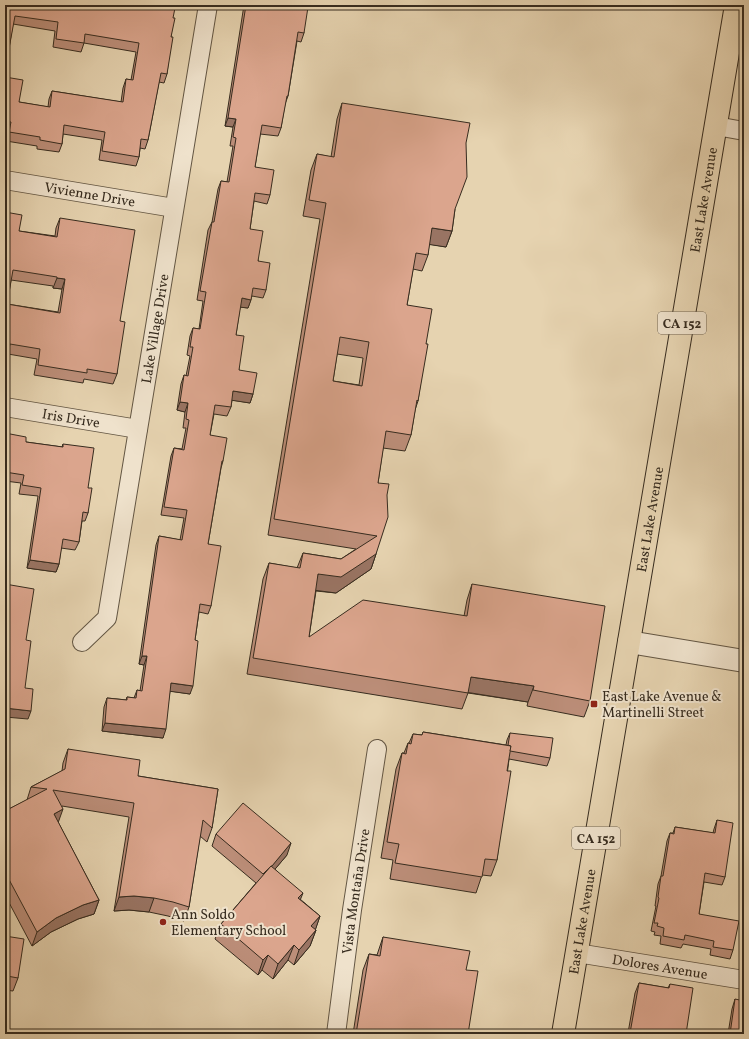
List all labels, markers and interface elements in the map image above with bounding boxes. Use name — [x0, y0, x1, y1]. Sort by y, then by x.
street label: East Lake Avenue — [687, 145, 723, 254]
street label: Vivienne Drive — [43, 179, 137, 212]
street label: Lake Village Drive — [138, 272, 175, 385]
road number: CA 152 — [658, 312, 706, 334]
street label: Iris Drive — [41, 405, 101, 434]
street label: East Lake Avenue — [633, 465, 669, 574]
place label: East Lake Avenue & Martinelli Street — [602, 688, 722, 723]
marker: East Lake Avenue & Martinelli Street — [589, 699, 599, 709]
street label: Vista Montaña Drive — [338, 827, 376, 955]
road number: CA 152 — [572, 827, 620, 849]
street label: East Lake Avenue — [565, 867, 602, 976]
place label: Ann Soldo Elementary School — [171, 906, 286, 941]
marker: Ann Soldo Elementary School — [158, 917, 168, 927]
street label: Dolores Avenue — [611, 951, 709, 985]

